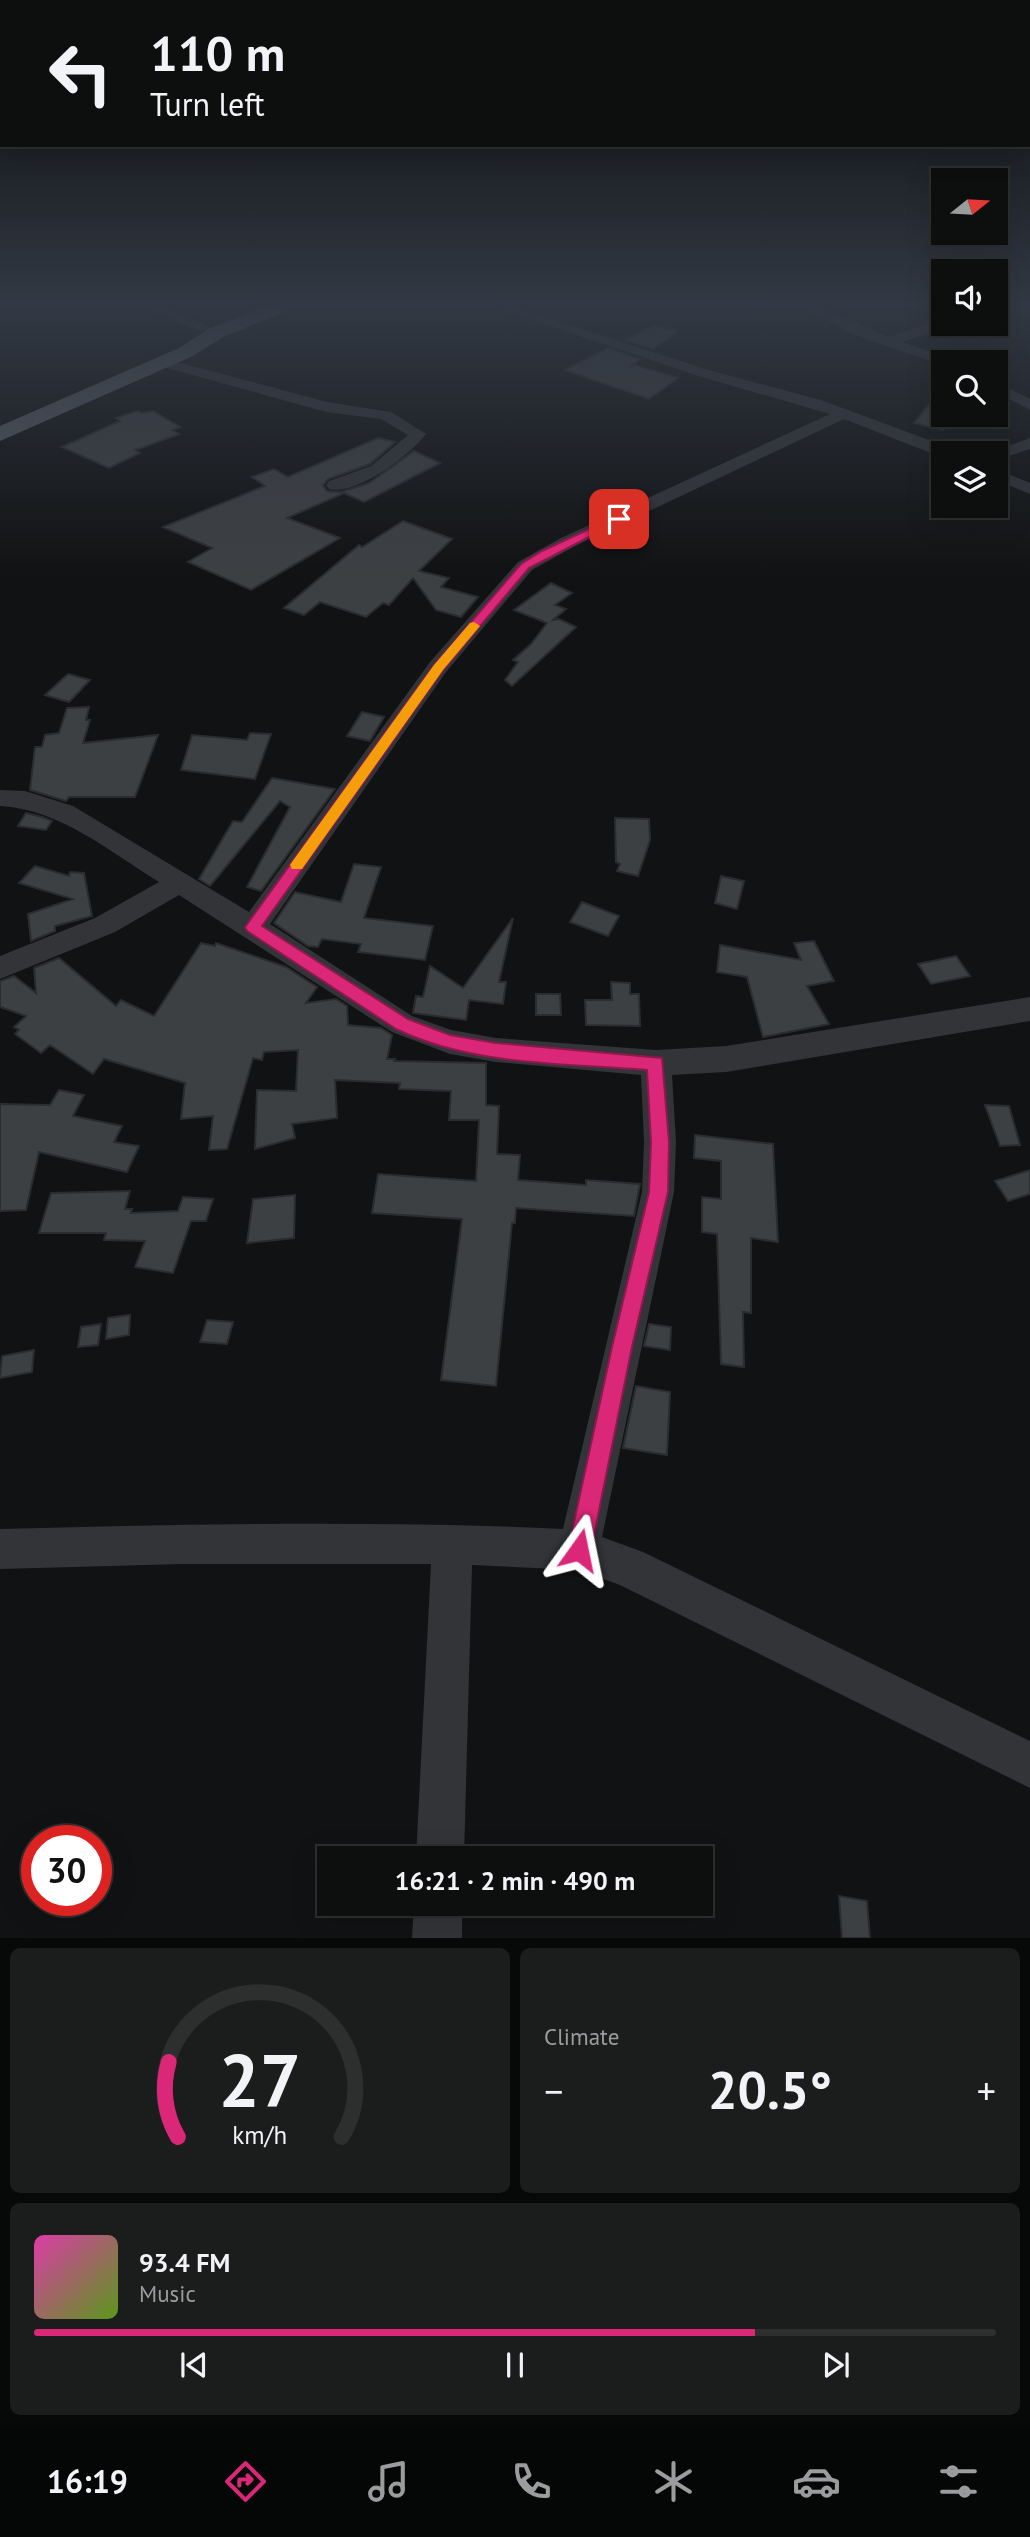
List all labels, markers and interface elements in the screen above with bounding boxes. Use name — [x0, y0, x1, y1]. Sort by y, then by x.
text: 110 m — [150, 21, 285, 85]
icon: left — [35, 28, 126, 119]
text: Turn left — [150, 83, 265, 125]
north arrow — [931, 168, 1008, 245]
map controls — [931, 168, 1008, 518]
button: sound — [931, 259, 1008, 336]
button: search — [931, 350, 1008, 427]
button: layers — [931, 441, 1008, 518]
pin — [589, 489, 649, 549]
icon: arrive — [600, 500, 638, 538]
position arrow — [542, 1513, 616, 1587]
speed limit sign: 30 — [21, 1825, 112, 1916]
text: 16:21 · 2 min · 490 m — [395, 1864, 635, 1897]
text: Climate — [544, 2022, 619, 2051]
text: 27 — [219, 2033, 301, 2127]
text: 20.5° — [708, 2056, 832, 2123]
text: − — [544, 2066, 563, 2115]
text: + — [977, 2066, 996, 2115]
text: km/h — [233, 2118, 287, 2150]
text: 93.4 FM — [139, 2246, 230, 2279]
text: Music — [139, 2279, 196, 2308]
icon: previous — [175, 2346, 213, 2384]
icon: pause — [496, 2346, 534, 2384]
icon: next — [817, 2346, 855, 2384]
icon: directions — [221, 2457, 270, 2506]
icon: music — [364, 2457, 413, 2506]
icon: phone — [507, 2457, 556, 2506]
icon: climate — [649, 2457, 698, 2506]
icon: car — [792, 2457, 841, 2506]
icon: filters — [934, 2457, 983, 2506]
text: 16:19 — [47, 2460, 128, 2502]

